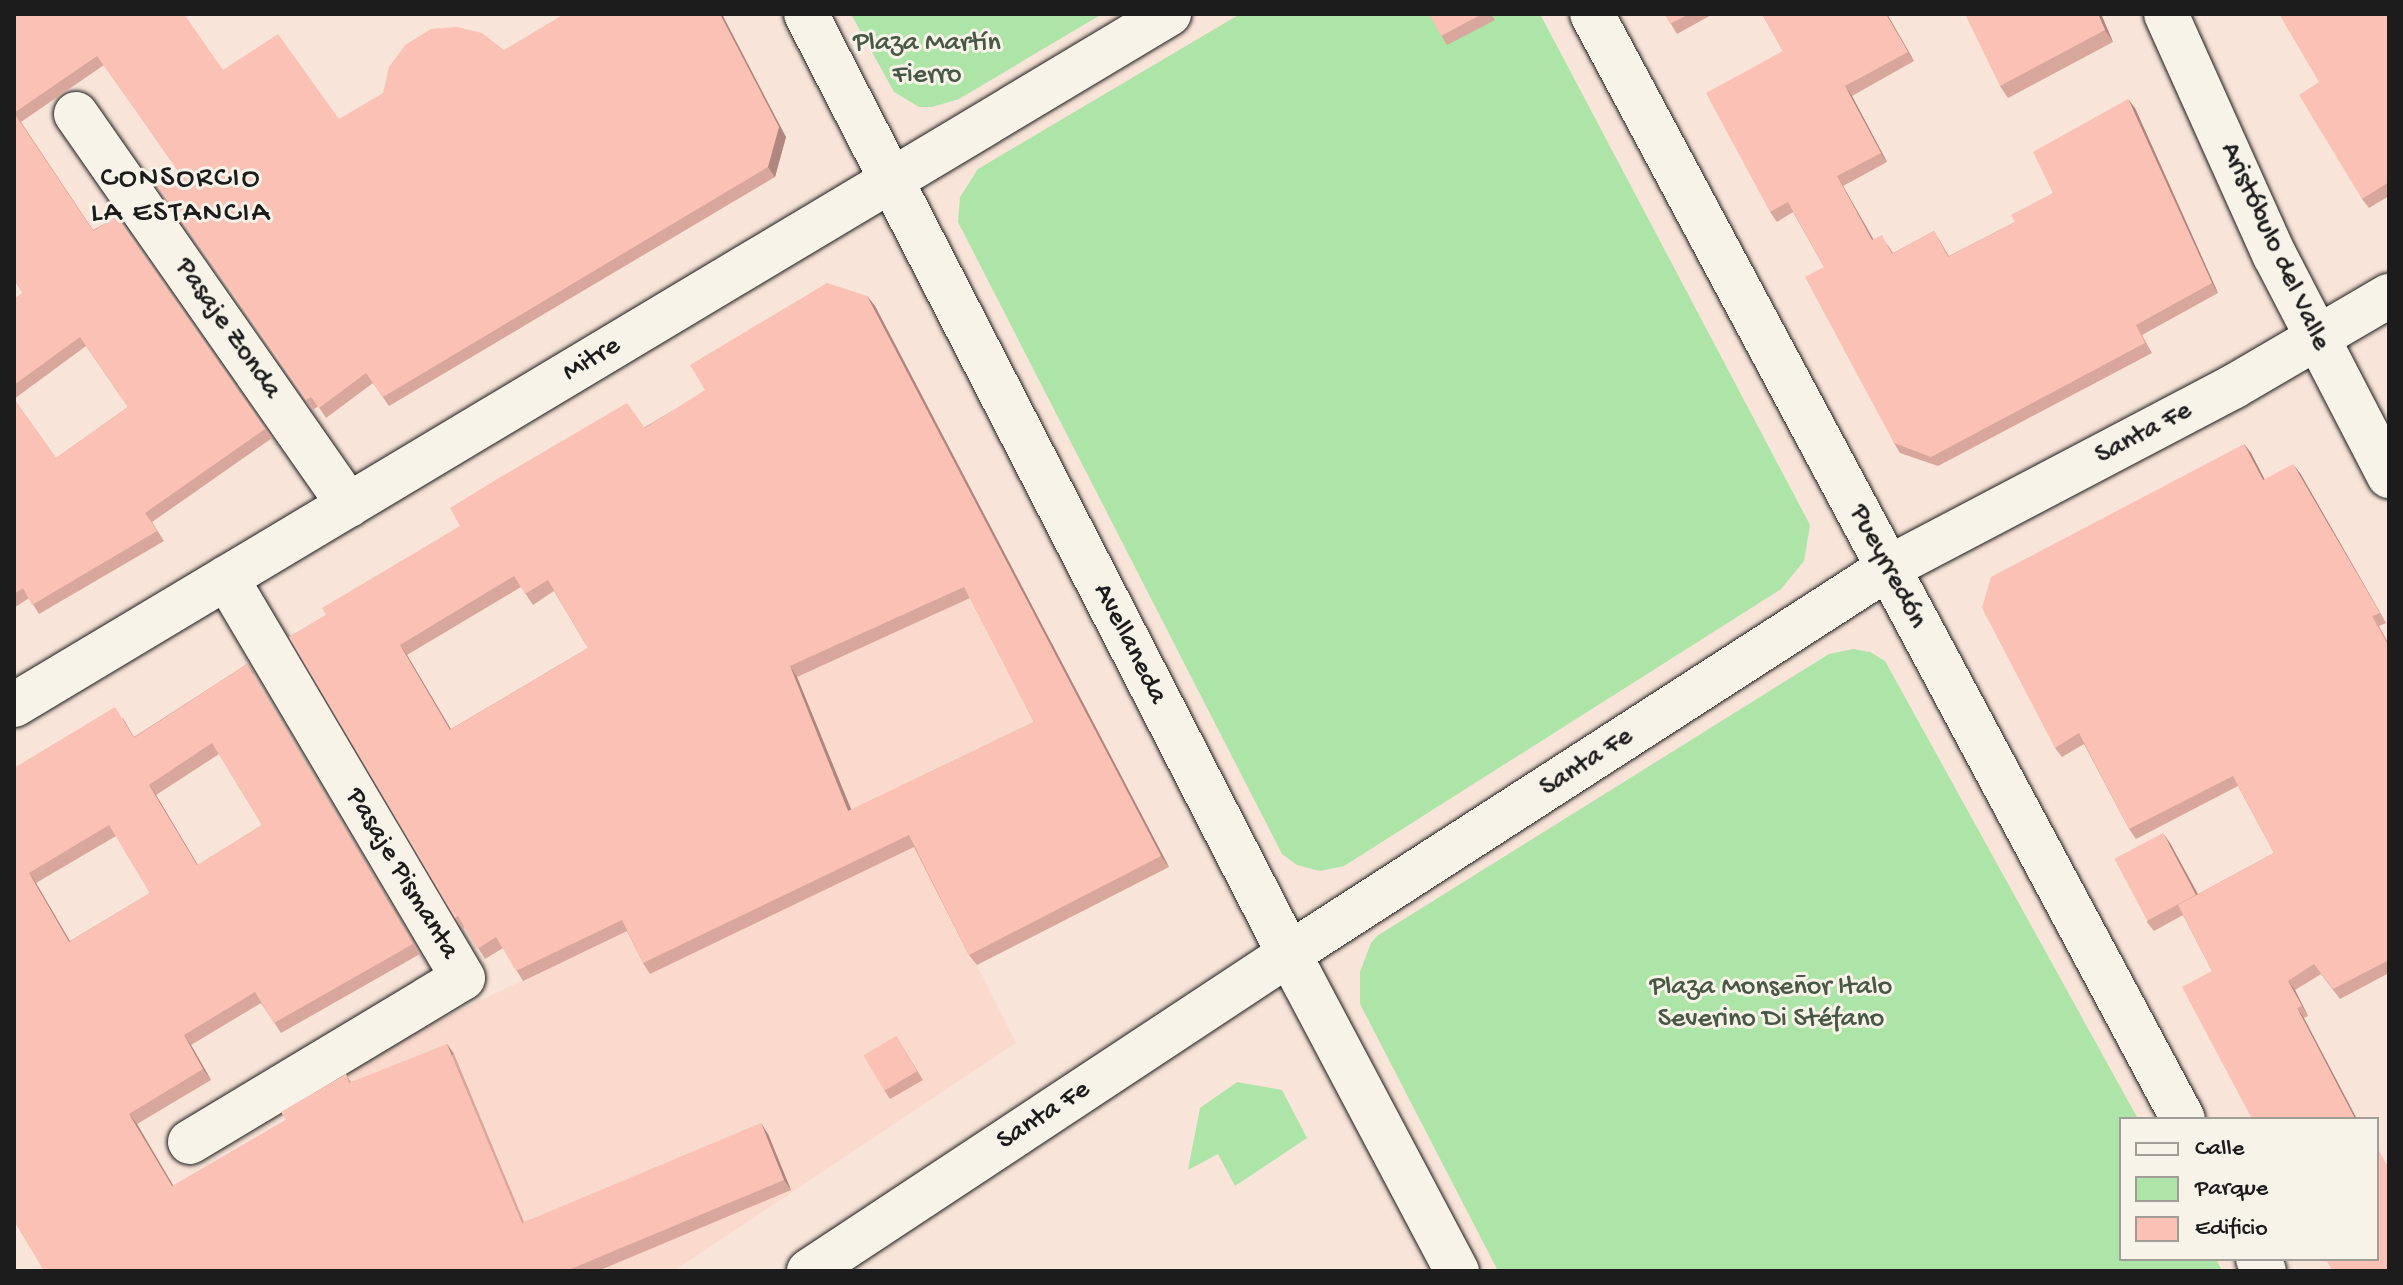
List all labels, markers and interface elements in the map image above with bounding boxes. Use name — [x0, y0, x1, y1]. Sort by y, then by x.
park label: Plaza Martín Fierro — [853, 27, 1001, 93]
street label: Aristóbulo del Valle — [2211, 138, 2337, 356]
district label: CONSORCIO LA ESTANCIA — [91, 162, 271, 232]
street label: Pasaje Zonda — [166, 252, 288, 406]
street label: Mitre — [557, 330, 627, 390]
street label: Santa Fe — [2090, 395, 2198, 473]
street label: Pueyrredón — [1840, 499, 1934, 635]
street label: Avellaneda — [1084, 578, 1174, 710]
street label: Santa Fe — [1534, 721, 1640, 805]
street label: Pasaje Pismanta — [337, 782, 465, 966]
park label: Plaza Monseñor Italo Severino Di Stéfano — [1650, 971, 1892, 1037]
street label: Santa Fe — [991, 1074, 1097, 1158]
legend — [2119, 1117, 2379, 1261]
text: Calle — [2195, 1135, 2244, 1164]
text: Parque — [2195, 1175, 2268, 1204]
text: Edificio — [2195, 1215, 2268, 1244]

